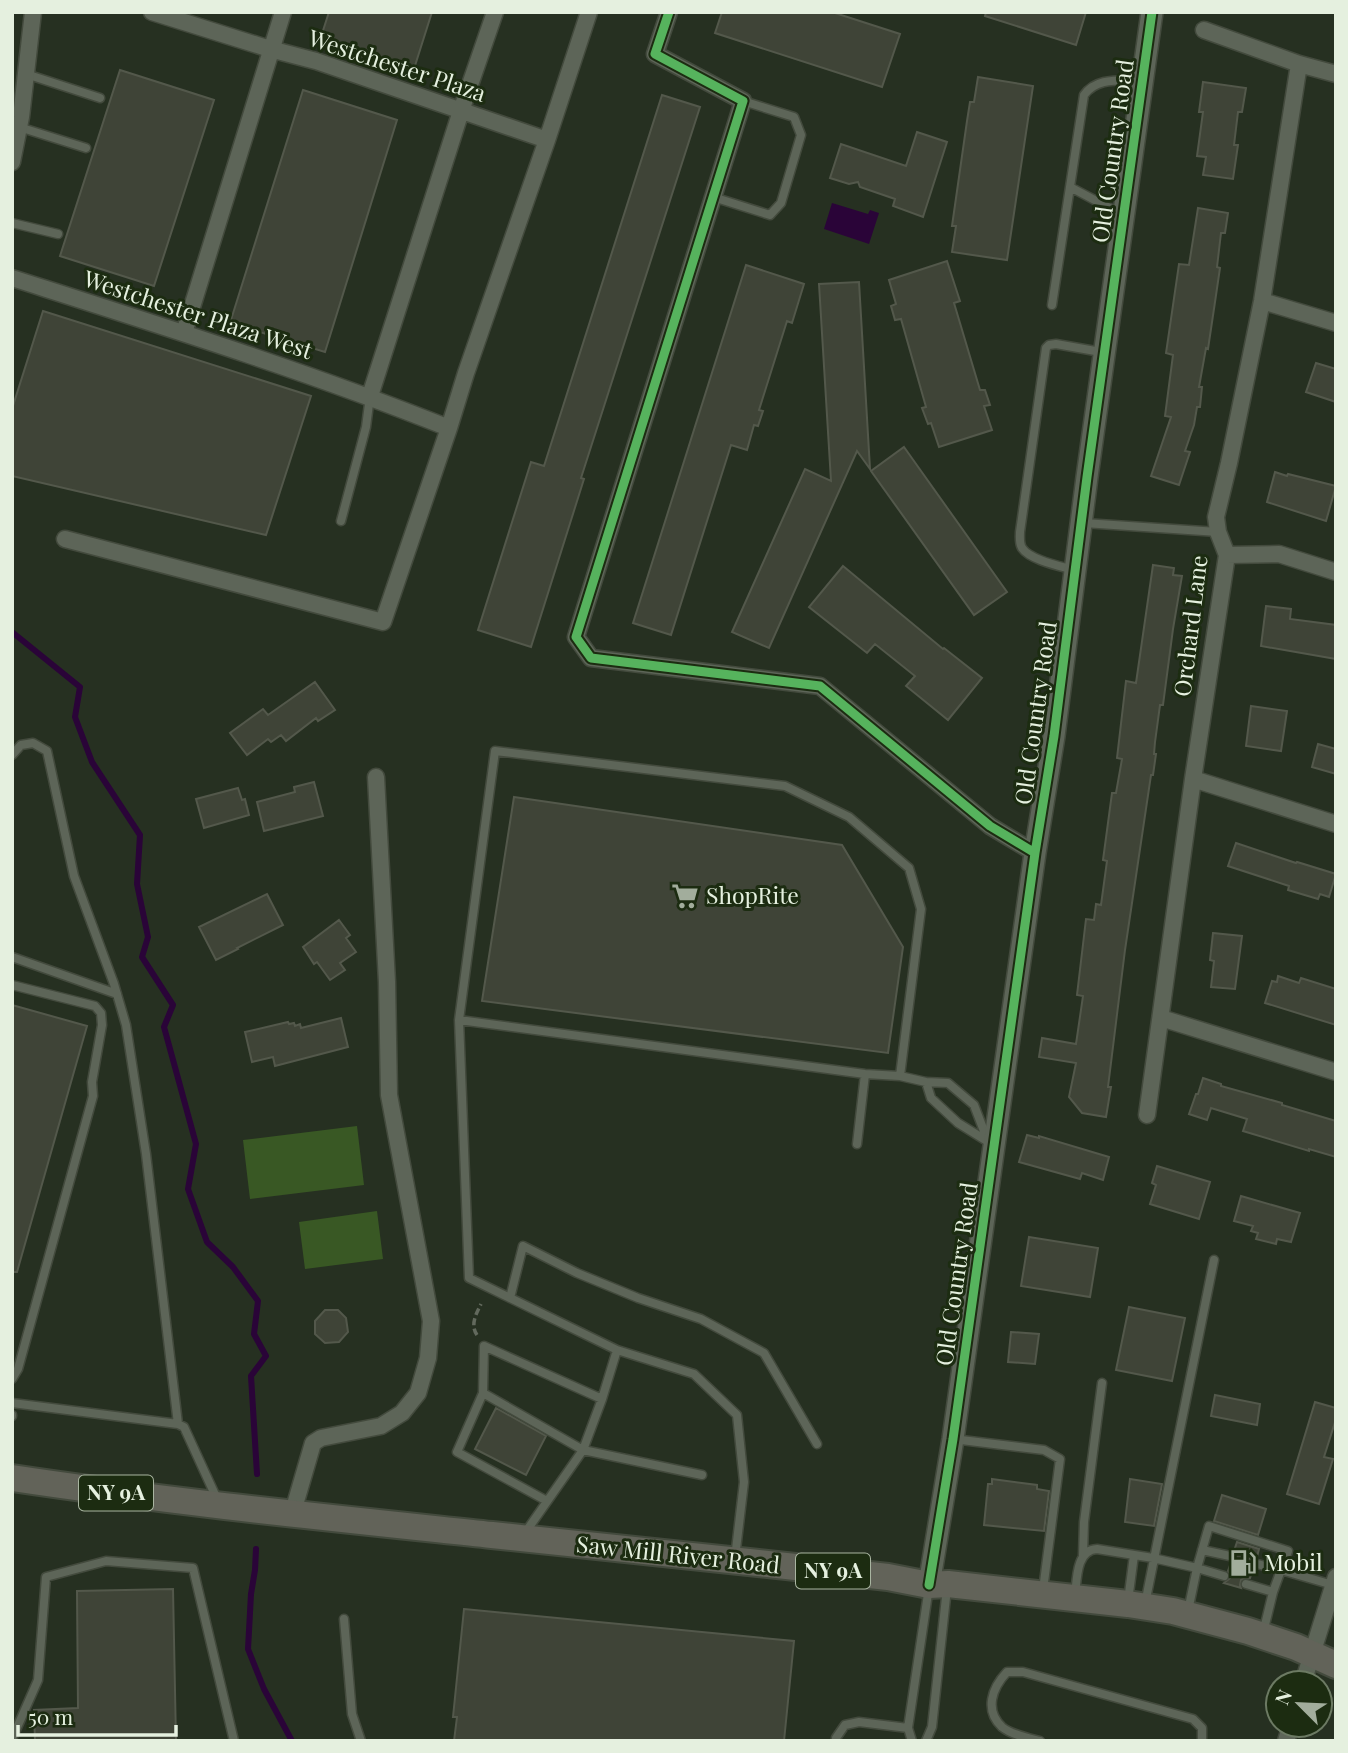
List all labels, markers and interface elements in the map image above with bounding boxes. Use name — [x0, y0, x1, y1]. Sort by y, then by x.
street label: Westchester Plaza — [304, 21, 491, 108]
street label: Old Country Road — [1083, 57, 1140, 245]
street label: Westchester Plaza West — [79, 262, 318, 365]
street label: Orchard Lane — [1165, 553, 1214, 698]
street label: Old Country Road — [1006, 619, 1063, 807]
place label: ShopRite — [706, 879, 799, 910]
supermarket icon: ShopRite — [670, 881, 700, 911]
street label: Old Country Road — [927, 1180, 984, 1368]
road number: NY 9A — [79, 1476, 153, 1510]
street label: Saw Mill River Road — [575, 1527, 781, 1580]
place label: Mobil — [1264, 1546, 1323, 1577]
fuel station icon: Mobil — [1228, 1548, 1258, 1578]
road number: NY 9A — [796, 1554, 870, 1588]
north arrow — [1264, 1669, 1334, 1739]
text: N — [1268, 1685, 1297, 1708]
scale bar — [18, 1694, 175, 1738]
text: 50 m — [28, 1702, 74, 1730]

